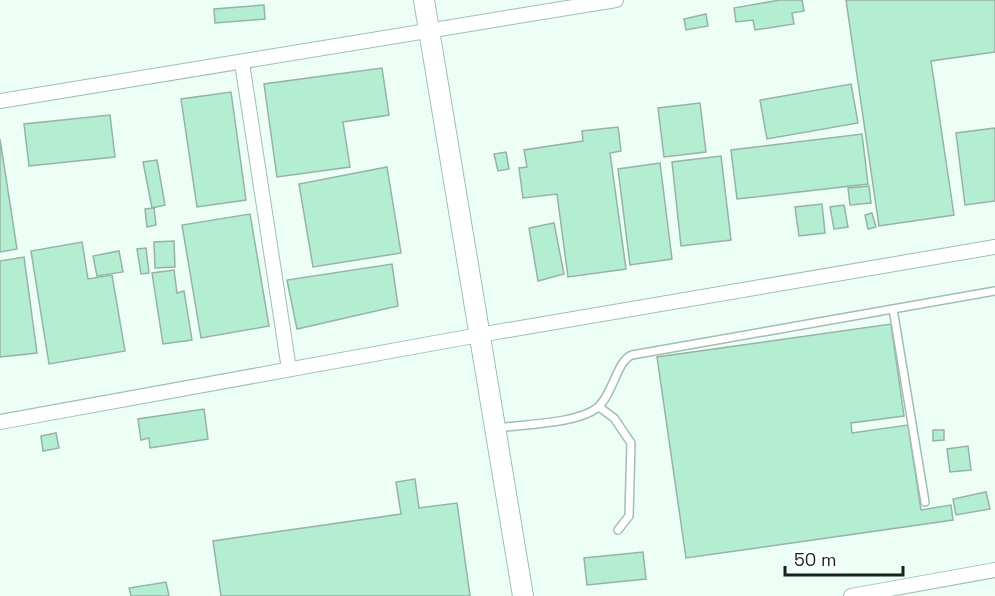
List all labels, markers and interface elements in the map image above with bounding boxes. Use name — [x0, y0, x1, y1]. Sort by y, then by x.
scale bar — [785, 539, 904, 577]
text: 50 m — [794, 548, 836, 571]

